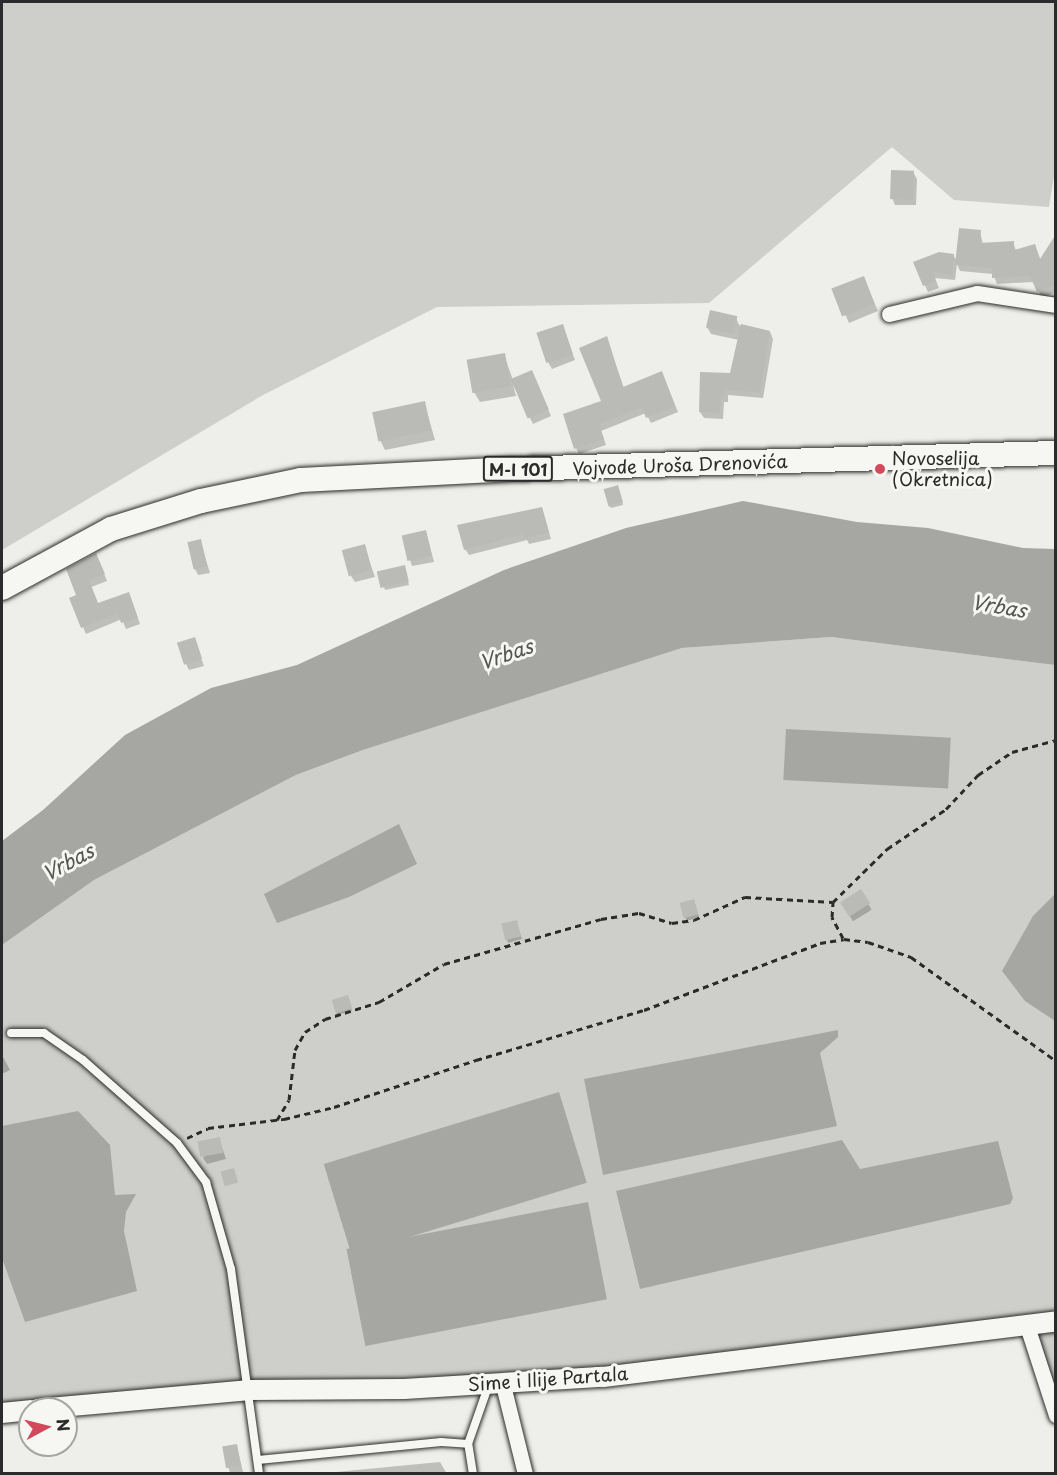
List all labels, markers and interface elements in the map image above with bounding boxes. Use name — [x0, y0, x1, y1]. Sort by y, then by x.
place label: Novoselija (Okretnica) — [892, 448, 993, 490]
street label: Vojvode Uroša Drenovića — [571, 450, 789, 480]
road number: M-I 101 — [482, 456, 554, 482]
marker: Novoselija (Okretnica) — [873, 462, 887, 476]
water label: Vrbas — [970, 589, 1028, 623]
water label: Vrbas — [476, 634, 536, 674]
water label: Vrbas — [38, 839, 98, 885]
street label: Sime i Ilije Partala — [467, 1363, 629, 1395]
north arrow — [18, 1397, 78, 1457]
text: N — [51, 1417, 77, 1433]

